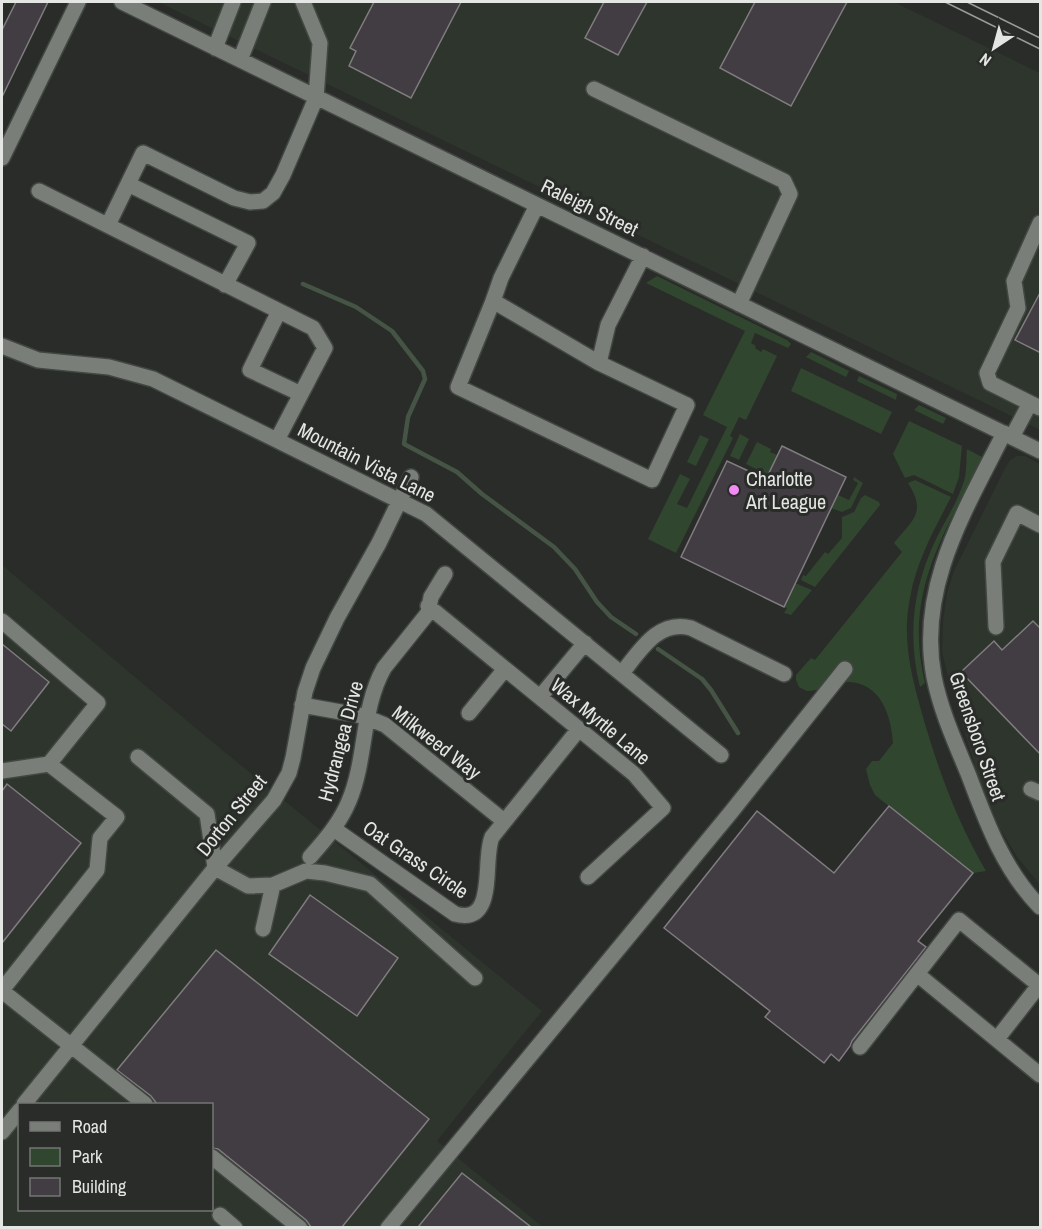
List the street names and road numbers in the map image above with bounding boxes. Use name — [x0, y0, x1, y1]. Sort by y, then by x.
street label: Raleigh Street — [537, 172, 643, 242]
street label: Mountain Vista Lane — [294, 416, 440, 508]
street label: Greensboro Street — [943, 668, 1013, 805]
street label: Wax Myrtle Lane — [545, 671, 657, 771]
street label: Hydrangea Drive — [311, 678, 369, 804]
street label: Milkweed Way — [387, 699, 488, 786]
street label: Dorton Street — [190, 768, 272, 861]
street label: Oat Grass Circle — [358, 814, 474, 904]

